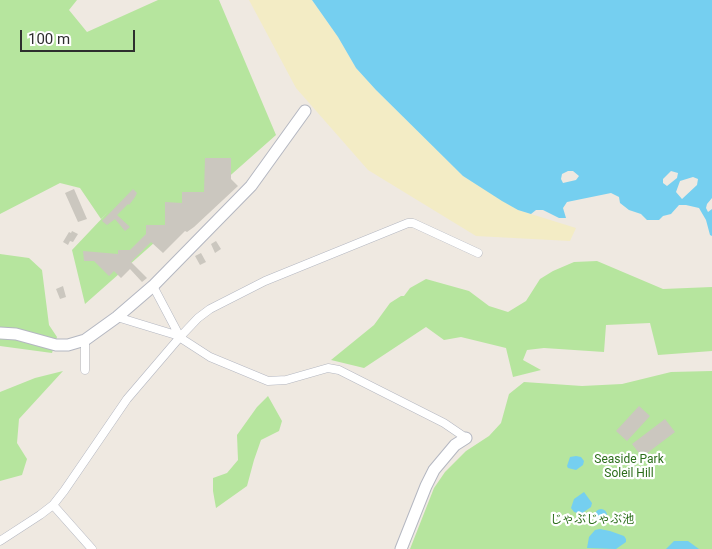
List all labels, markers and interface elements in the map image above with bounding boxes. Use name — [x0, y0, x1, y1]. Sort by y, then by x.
scale bar — [22, 20, 138, 52]
text: 100 m — [28, 30, 70, 48]
park label: Seaside Park Soleil Hill — [594, 453, 664, 481]
park label: じゃぶじゃぶ池 — [550, 513, 634, 527]

